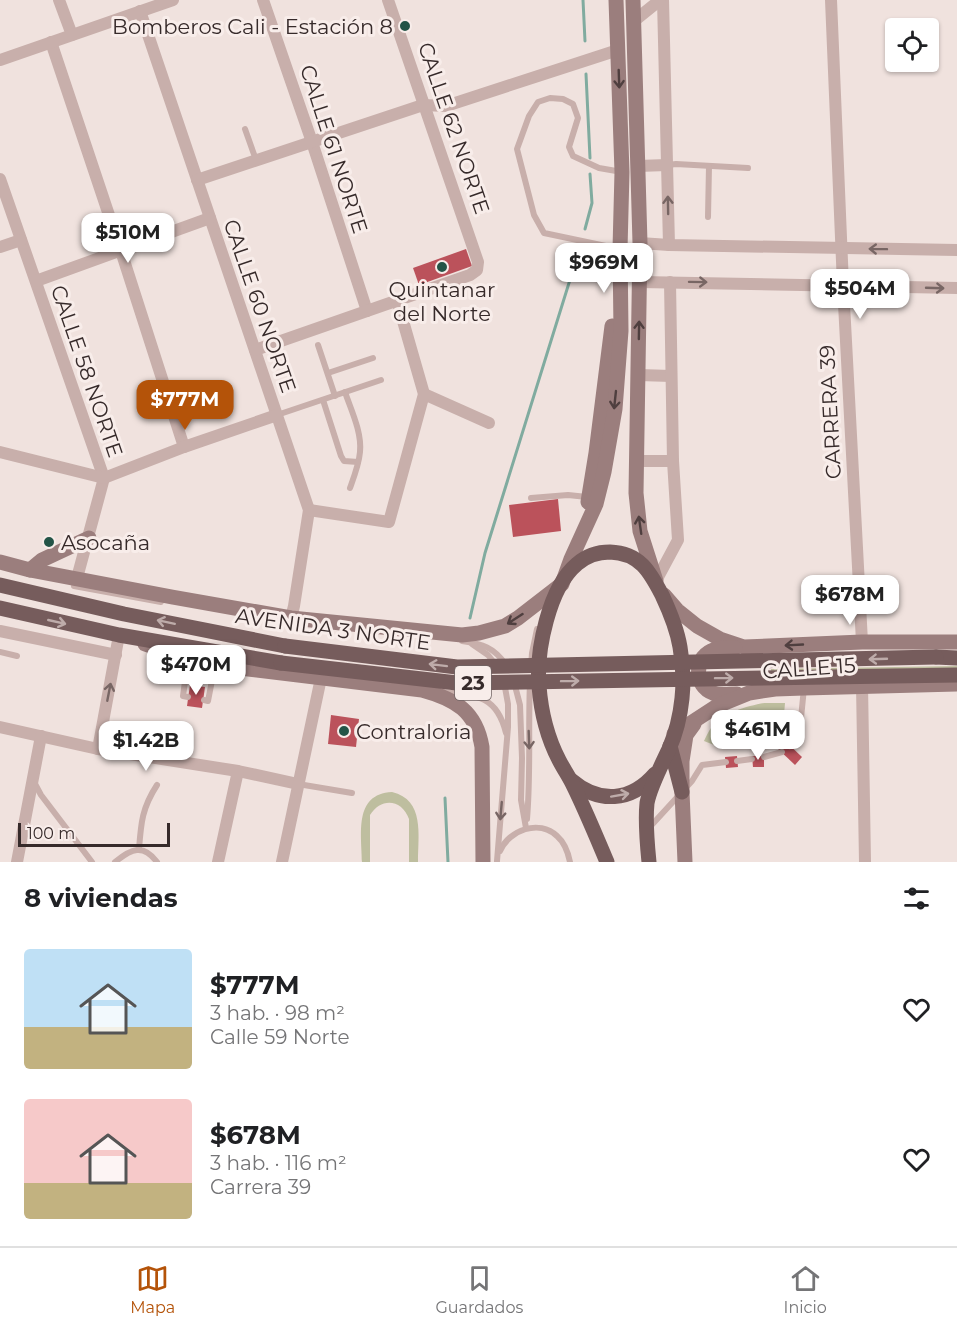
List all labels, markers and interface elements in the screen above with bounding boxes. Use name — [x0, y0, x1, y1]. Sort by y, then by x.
place label: Bomberos Cali - Estación 8 — [112, 14, 393, 39]
map controls — [885, 18, 939, 72]
button: locate — [885, 18, 939, 72]
marker: Bomberos Cali - Estación 8 — [398, 19, 412, 33]
street label: CALLE 62 NORTE — [413, 39, 495, 217]
street label: CALLE 61 NORTE — [295, 62, 373, 236]
one-way arrow — [613, 69, 624, 89]
one-way arrow — [662, 196, 674, 216]
pin: $510M — [86, 213, 170, 264]
street label: CALLE 60 NORTE — [219, 216, 301, 396]
text: $510M — [95, 220, 161, 244]
pin: $969M — [562, 243, 646, 294]
one-way arrow — [868, 243, 888, 255]
text: $969M — [569, 250, 639, 274]
marker: Quintanar del Norte — [435, 260, 449, 274]
pin: $504M — [818, 269, 902, 320]
one-way arrow — [688, 276, 708, 288]
text: $504M — [824, 276, 896, 300]
place label: Quintanar del Norte — [388, 277, 496, 326]
street label: CALLE 58 NORTE — [46, 282, 128, 460]
one-way arrow — [925, 282, 945, 293]
one-way arrow — [633, 321, 645, 341]
street label: CARRERA 39 — [814, 344, 846, 480]
pin: $777M — [143, 380, 227, 431]
text: $777M — [151, 387, 219, 411]
one-way arrow — [609, 390, 620, 410]
one-way arrow — [634, 516, 645, 536]
place label: Asocaña — [61, 530, 150, 555]
marker: Asocaña — [42, 535, 56, 549]
pin: $678M — [808, 575, 892, 626]
text: $678M — [815, 582, 885, 606]
street label: AVENIDA 3 NORTE — [234, 603, 432, 655]
one-way arrow — [507, 614, 524, 626]
one-way arrow — [47, 616, 66, 628]
one-way arrow — [157, 616, 176, 628]
one-way arrow — [784, 639, 804, 650]
pin: $470M — [154, 645, 238, 696]
text: $470M — [161, 652, 231, 676]
street label: CALLE 15 — [762, 652, 857, 684]
one-way arrow — [868, 653, 888, 665]
one-way arrow — [429, 659, 449, 670]
road number: 23 — [455, 666, 491, 700]
one-way arrow — [713, 672, 733, 684]
one-way arrow — [559, 675, 579, 687]
one-way arrow — [103, 682, 114, 702]
pin: $461M — [716, 710, 800, 761]
text: $461M — [725, 717, 791, 741]
place label: Contraloria — [356, 719, 471, 744]
pin: $1.42B — [97, 721, 195, 772]
marker: Contraloria — [337, 724, 351, 738]
text: $1.42B — [113, 728, 179, 752]
one-way arrow — [524, 730, 535, 750]
one-way arrow — [610, 789, 629, 800]
one-way arrow — [495, 801, 506, 821]
scale bar — [18, 820, 170, 848]
text: 100 m — [27, 824, 75, 843]
text: 8 viviendas — [24, 882, 178, 914]
icon: filters — [900, 882, 933, 915]
text: $777M — [210, 969, 300, 1001]
icon: home — [72, 973, 144, 1045]
icon: heart — [900, 993, 933, 1026]
text: 3 hab. · 98 m² — [210, 1001, 345, 1025]
text: Calle 59 Norte — [210, 1025, 350, 1049]
text: $678M — [210, 1119, 301, 1151]
icon: home — [72, 1123, 144, 1195]
icon: heart — [900, 1143, 933, 1176]
text: 3 hab. · 116 m² — [210, 1151, 347, 1175]
text: Carrera 39 — [210, 1175, 311, 1199]
tab: Mapa — [130, 1262, 175, 1317]
tab: Guardados — [436, 1262, 523, 1317]
tab: Inicio — [784, 1262, 827, 1317]

